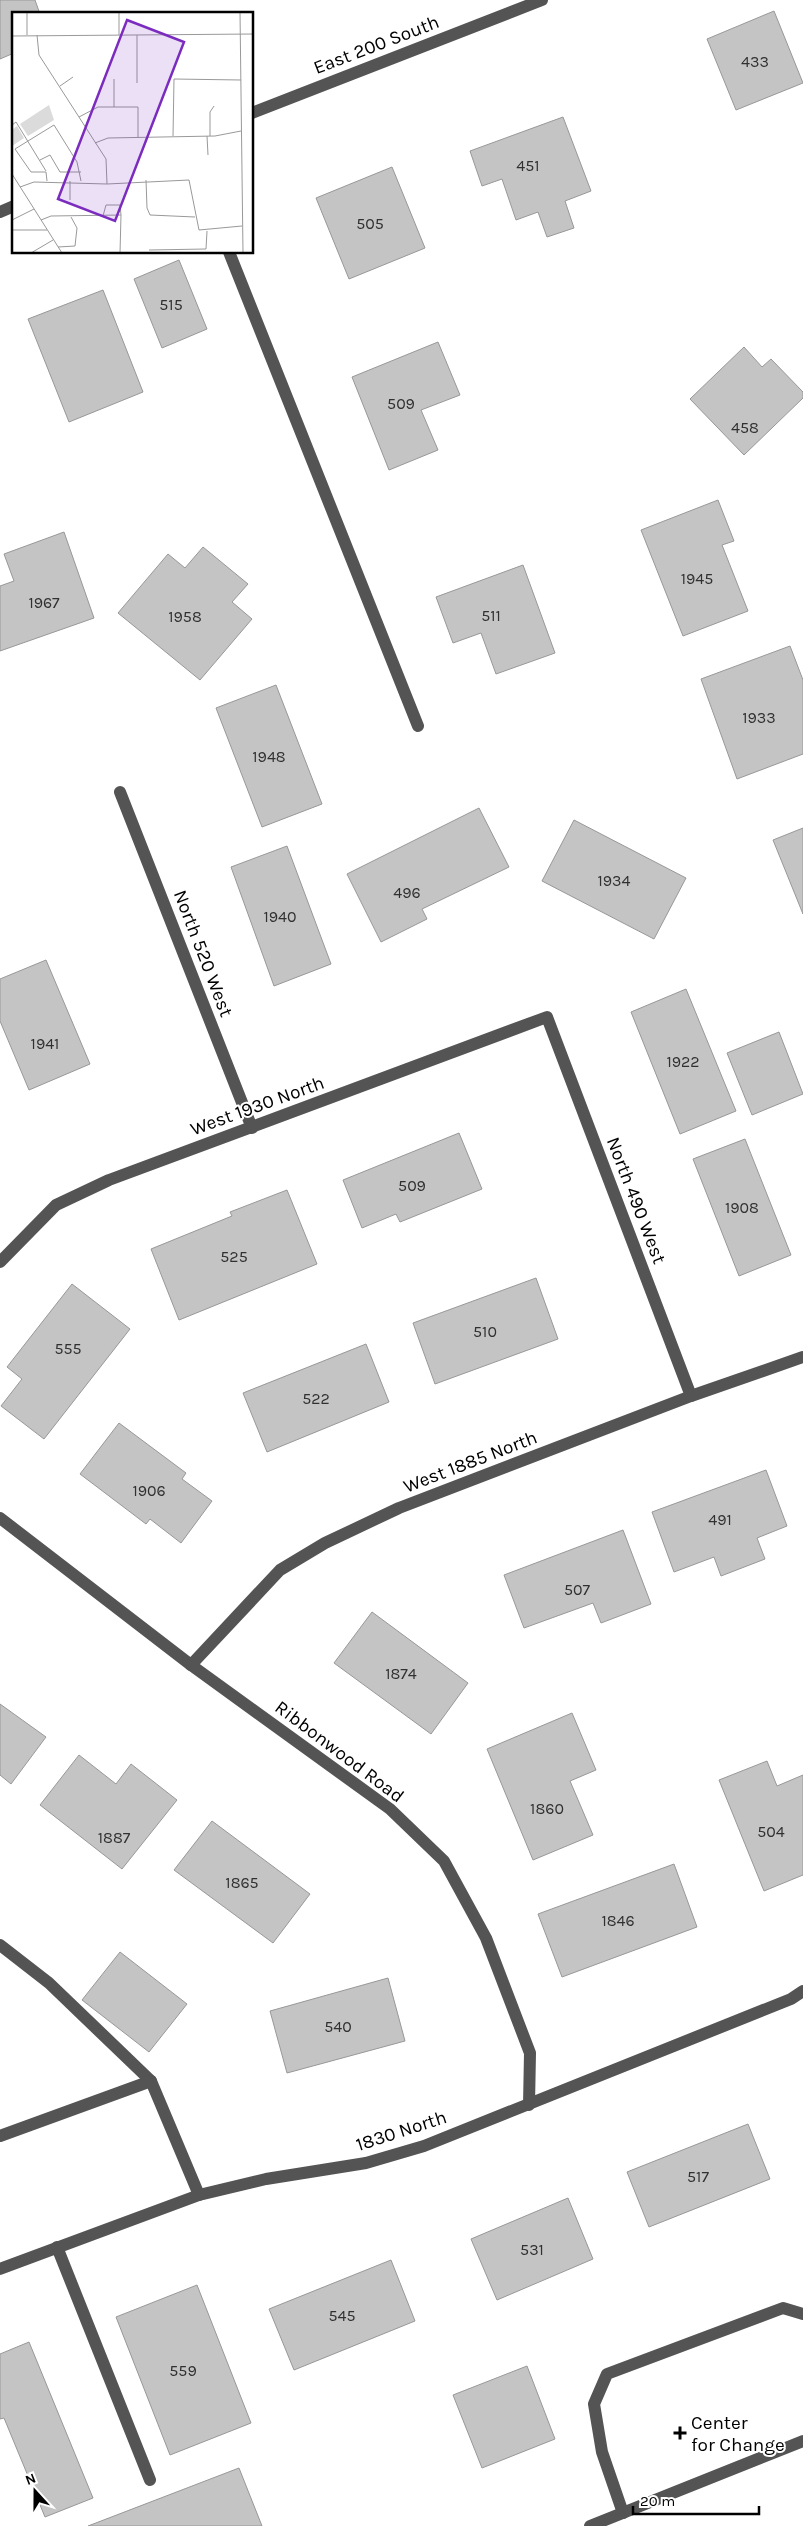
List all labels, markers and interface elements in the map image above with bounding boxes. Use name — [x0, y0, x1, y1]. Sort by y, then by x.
street label: East 200 South — [310, 11, 442, 79]
inset map — [12, 12, 254, 254]
house number: 433 — [741, 52, 769, 71]
house number: 451 — [516, 156, 540, 175]
house number: 505 — [356, 214, 384, 233]
house number: 515 — [159, 295, 183, 314]
house number: 509 — [387, 394, 415, 413]
house number: 458 — [731, 418, 759, 437]
house number: 1945 — [681, 569, 713, 588]
house number: 1967 — [28, 593, 60, 612]
house number: 511 — [481, 606, 501, 625]
house number: 1958 — [168, 607, 202, 626]
house number: 1933 — [742, 708, 776, 727]
house number: 1948 — [252, 747, 286, 766]
house number: 1934 — [598, 871, 631, 890]
house number: 496 — [393, 883, 421, 902]
street label: North 520 West — [169, 887, 237, 1020]
house number: 1940 — [264, 907, 297, 926]
house number: 1941 — [31, 1034, 59, 1053]
house number: 1922 — [666, 1052, 700, 1071]
street label: West 1930 North — [187, 1071, 327, 1140]
street label: North 490 West — [602, 1134, 670, 1267]
house number: 509 — [398, 1176, 426, 1195]
house number: 1908 — [725, 1198, 759, 1217]
house number: 525 — [220, 1247, 248, 1266]
house number: 510 — [473, 1322, 497, 1341]
house number: 555 — [54, 1339, 82, 1358]
house number: 522 — [302, 1389, 330, 1408]
street label: West 1885 North — [400, 1426, 540, 1498]
house number: 1906 — [132, 1481, 166, 1500]
house number: 491 — [708, 1510, 732, 1529]
house number: 507 — [564, 1580, 591, 1599]
house number: 1874 — [385, 1664, 417, 1683]
street label: Ribbonwood Road — [271, 1696, 408, 1807]
house number: 1860 — [530, 1799, 564, 1818]
house number: 504 — [757, 1822, 785, 1841]
house number: 1887 — [98, 1828, 131, 1847]
house number: 1865 — [225, 1873, 259, 1892]
house number: 1846 — [601, 1911, 635, 1930]
house number: 540 — [324, 2017, 352, 2036]
street label: 1830 North — [353, 2106, 449, 2156]
house number: 517 — [687, 2167, 709, 2186]
house number: 531 — [520, 2240, 544, 2259]
house number: 545 — [329, 2306, 356, 2325]
house number: 559 — [169, 2361, 197, 2380]
place label: Center for Change — [691, 2412, 785, 2456]
marker: Center for Change — [673, 2426, 687, 2440]
north arrow — [10, 2466, 60, 2516]
text: N — [23, 2470, 38, 2489]
scale bar — [633, 2484, 759, 2516]
text: 20 m — [640, 2492, 675, 2510]

